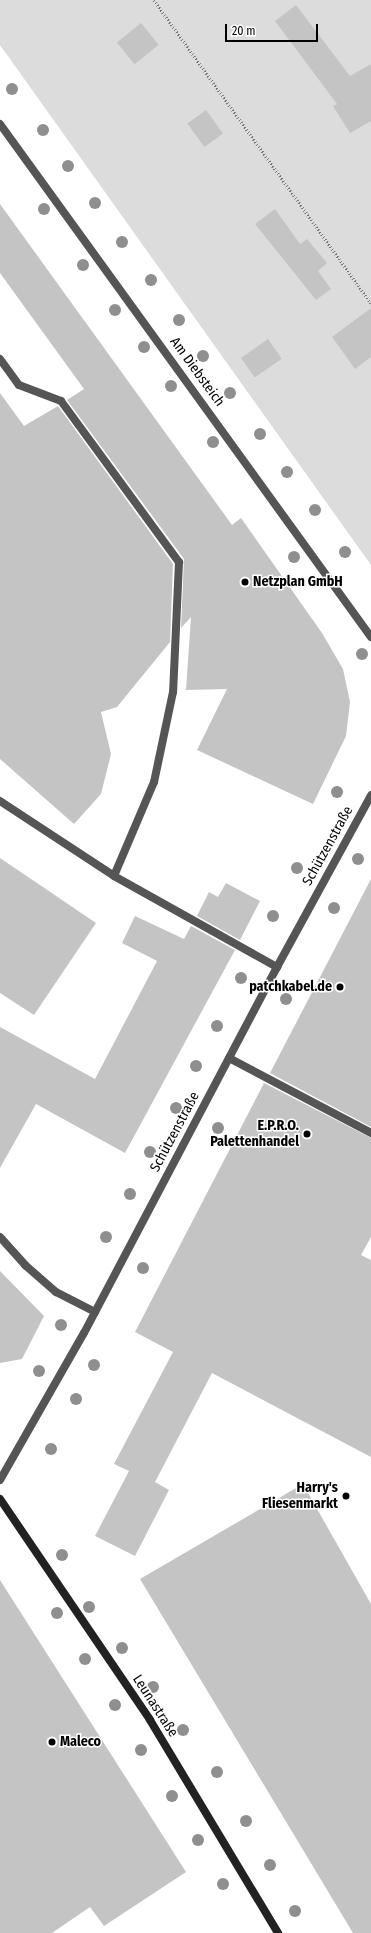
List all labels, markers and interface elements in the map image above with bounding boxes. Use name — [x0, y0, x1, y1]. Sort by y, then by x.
scale bar — [227, 16, 320, 42]
text: 20 m — [232, 24, 256, 38]
street label: Am Diebsteich — [166, 334, 228, 410]
place label: Netzplan GmbH — [253, 574, 343, 590]
marker: Netzplan GmbH — [240, 577, 250, 587]
street label: Schützenstraße — [299, 803, 357, 889]
place label: patchkabel.de — [249, 979, 332, 995]
marker: patchkabel.de — [335, 982, 345, 992]
street label: Schützenstraße — [147, 1089, 203, 1175]
place label: E.P.R.O. Palettenhandel — [210, 1118, 299, 1150]
marker: E.P.R.O. Palettenhandel — [302, 1129, 312, 1139]
place label: Harry's Fliesenmarkt — [262, 1480, 338, 1512]
marker: Harry's Fliesenmarkt — [341, 1491, 351, 1501]
street label: Leunastraße — [129, 1672, 181, 1740]
place label: Maleco — [60, 1734, 101, 1750]
marker: Maleco — [47, 1737, 57, 1747]

